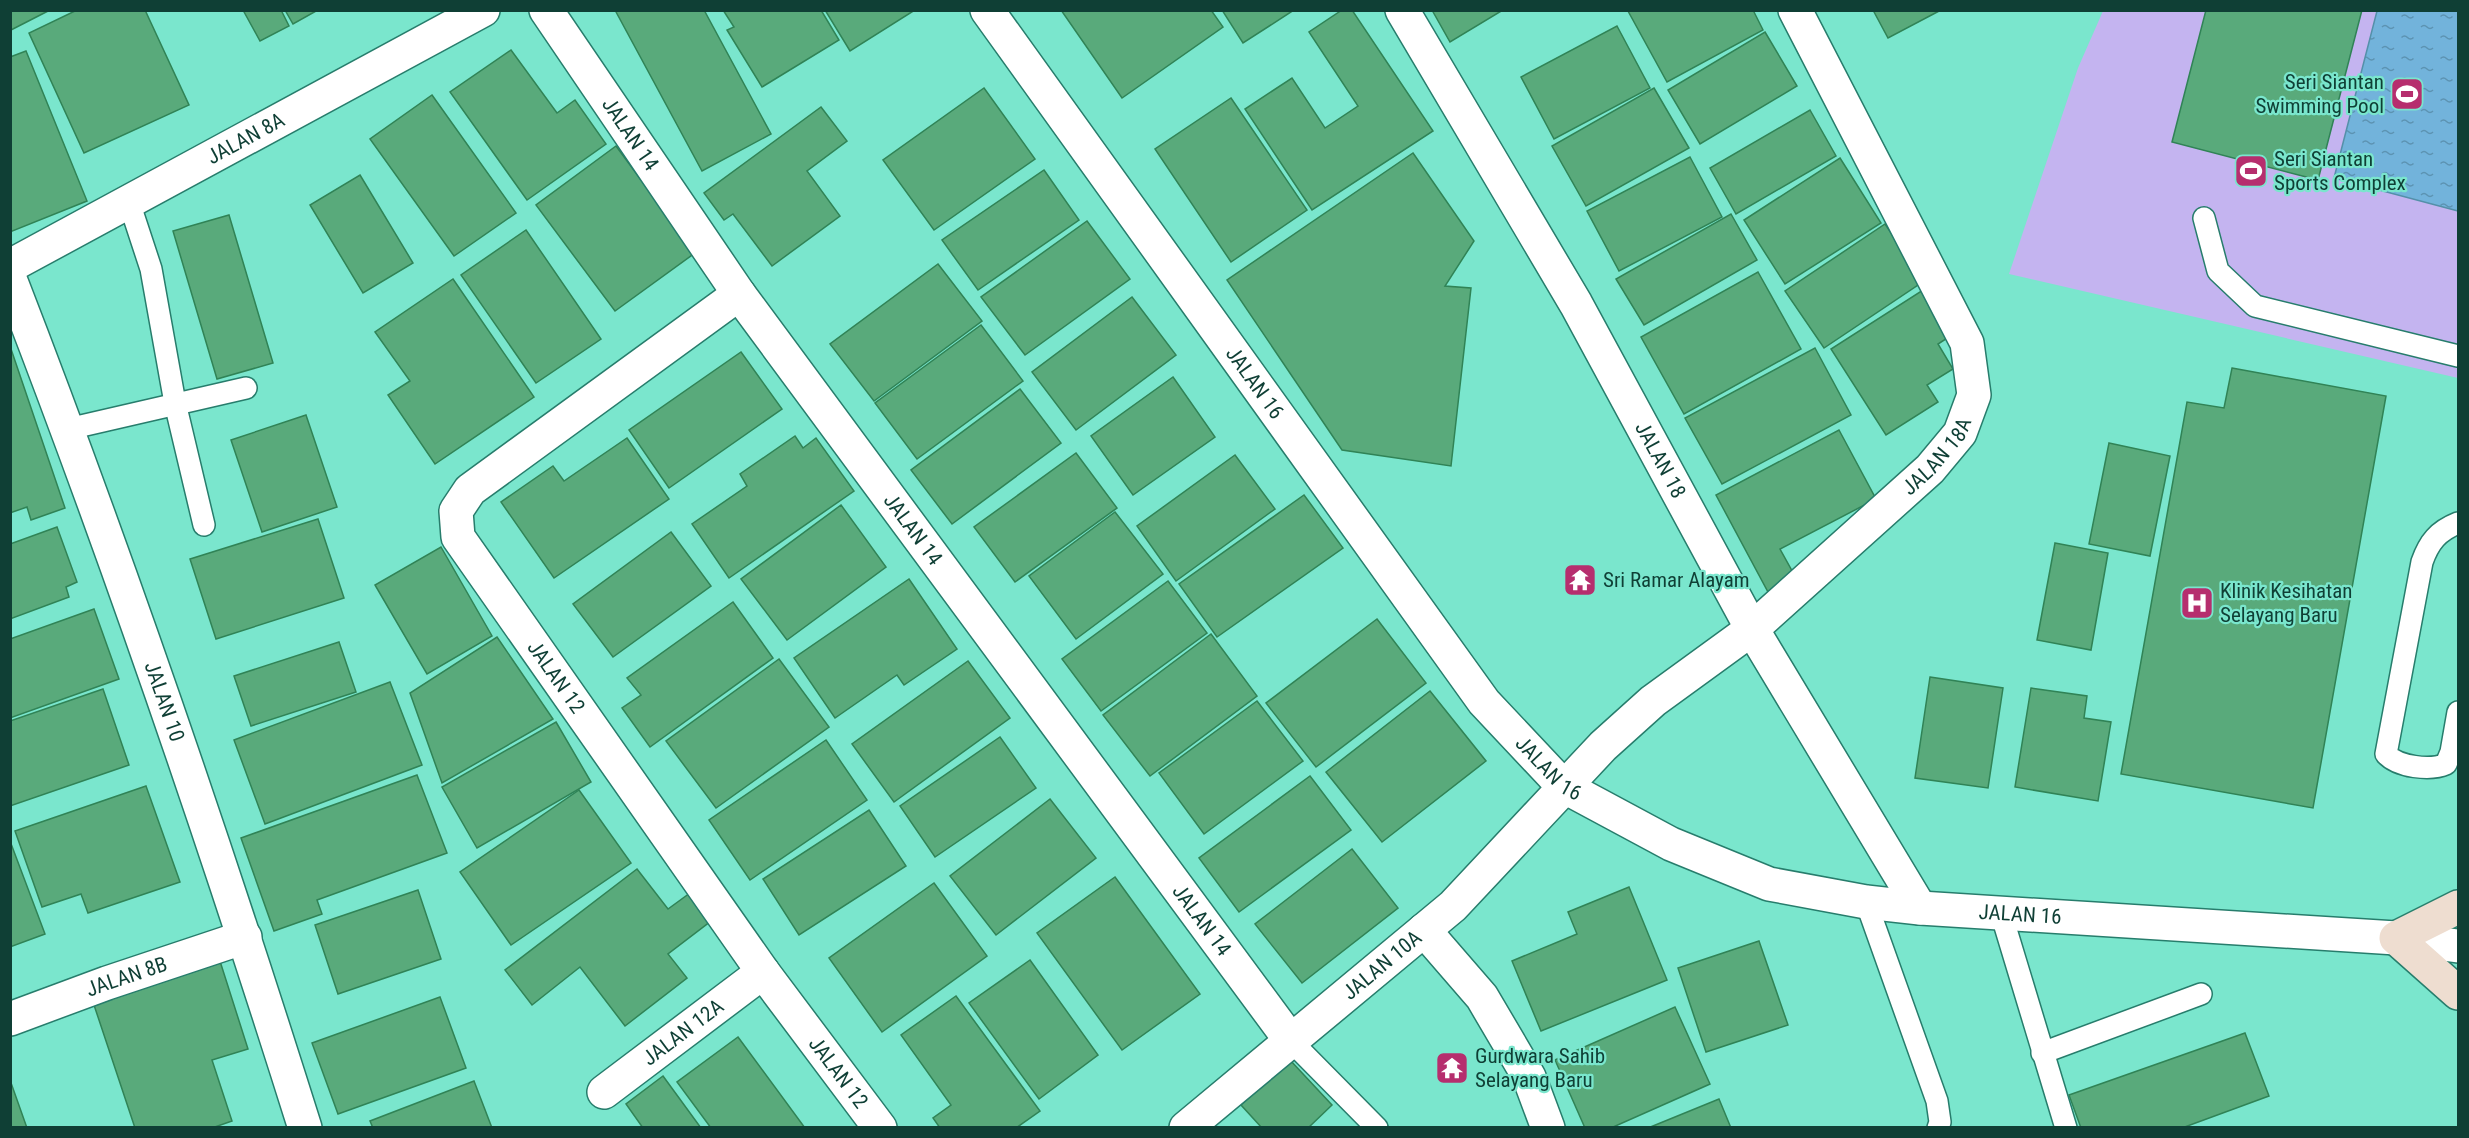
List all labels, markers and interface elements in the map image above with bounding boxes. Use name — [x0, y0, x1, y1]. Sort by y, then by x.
place label: Seri Siantan Swimming Pool — [2255, 70, 2384, 118]
sports icon: Seri Siantan Swimming Pool — [2389, 76, 2425, 112]
street label: JALAN 14 — [597, 93, 664, 175]
street label: JALAN 8A — [203, 108, 289, 169]
place label: Seri Siantan Sports Complex — [2274, 147, 2406, 195]
sports icon: Seri Siantan Sports Complex — [2233, 153, 2269, 189]
street label: JALAN 16 — [1221, 342, 1289, 424]
street label: JALAN 18A — [1897, 415, 1976, 500]
street label: JALAN 18 — [1630, 418, 1691, 502]
street label: JALAN 14 — [879, 489, 947, 570]
temple icon: Sri Ramar Alayam — [1562, 562, 1598, 598]
place label: Sri Ramar Alayam — [1603, 568, 1750, 592]
place label: Klinik Kesihatan Selayang Baru — [2220, 579, 2352, 627]
hospital icon: Klinik Kesihatan Selayang Baru — [2179, 585, 2215, 621]
street label: JALAN 12 — [522, 636, 590, 718]
street label: JALAN 10 — [140, 658, 189, 745]
street label: JALAN 16 — [1511, 731, 1586, 806]
street label: JALAN 14 — [1167, 880, 1236, 961]
street label: JALAN 16 — [1978, 900, 2062, 929]
street label: JALAN 10A — [1338, 925, 1426, 1005]
street label: JALAN 8B — [83, 952, 170, 1002]
street label: JALAN 12A — [638, 994, 728, 1071]
street label: JALAN 12 — [804, 1032, 873, 1113]
place label: Gurdwara Sahib Selayang Baru — [1475, 1044, 1605, 1092]
temple icon: Gurdwara Sahib Selayang Baru — [1434, 1050, 1470, 1086]

